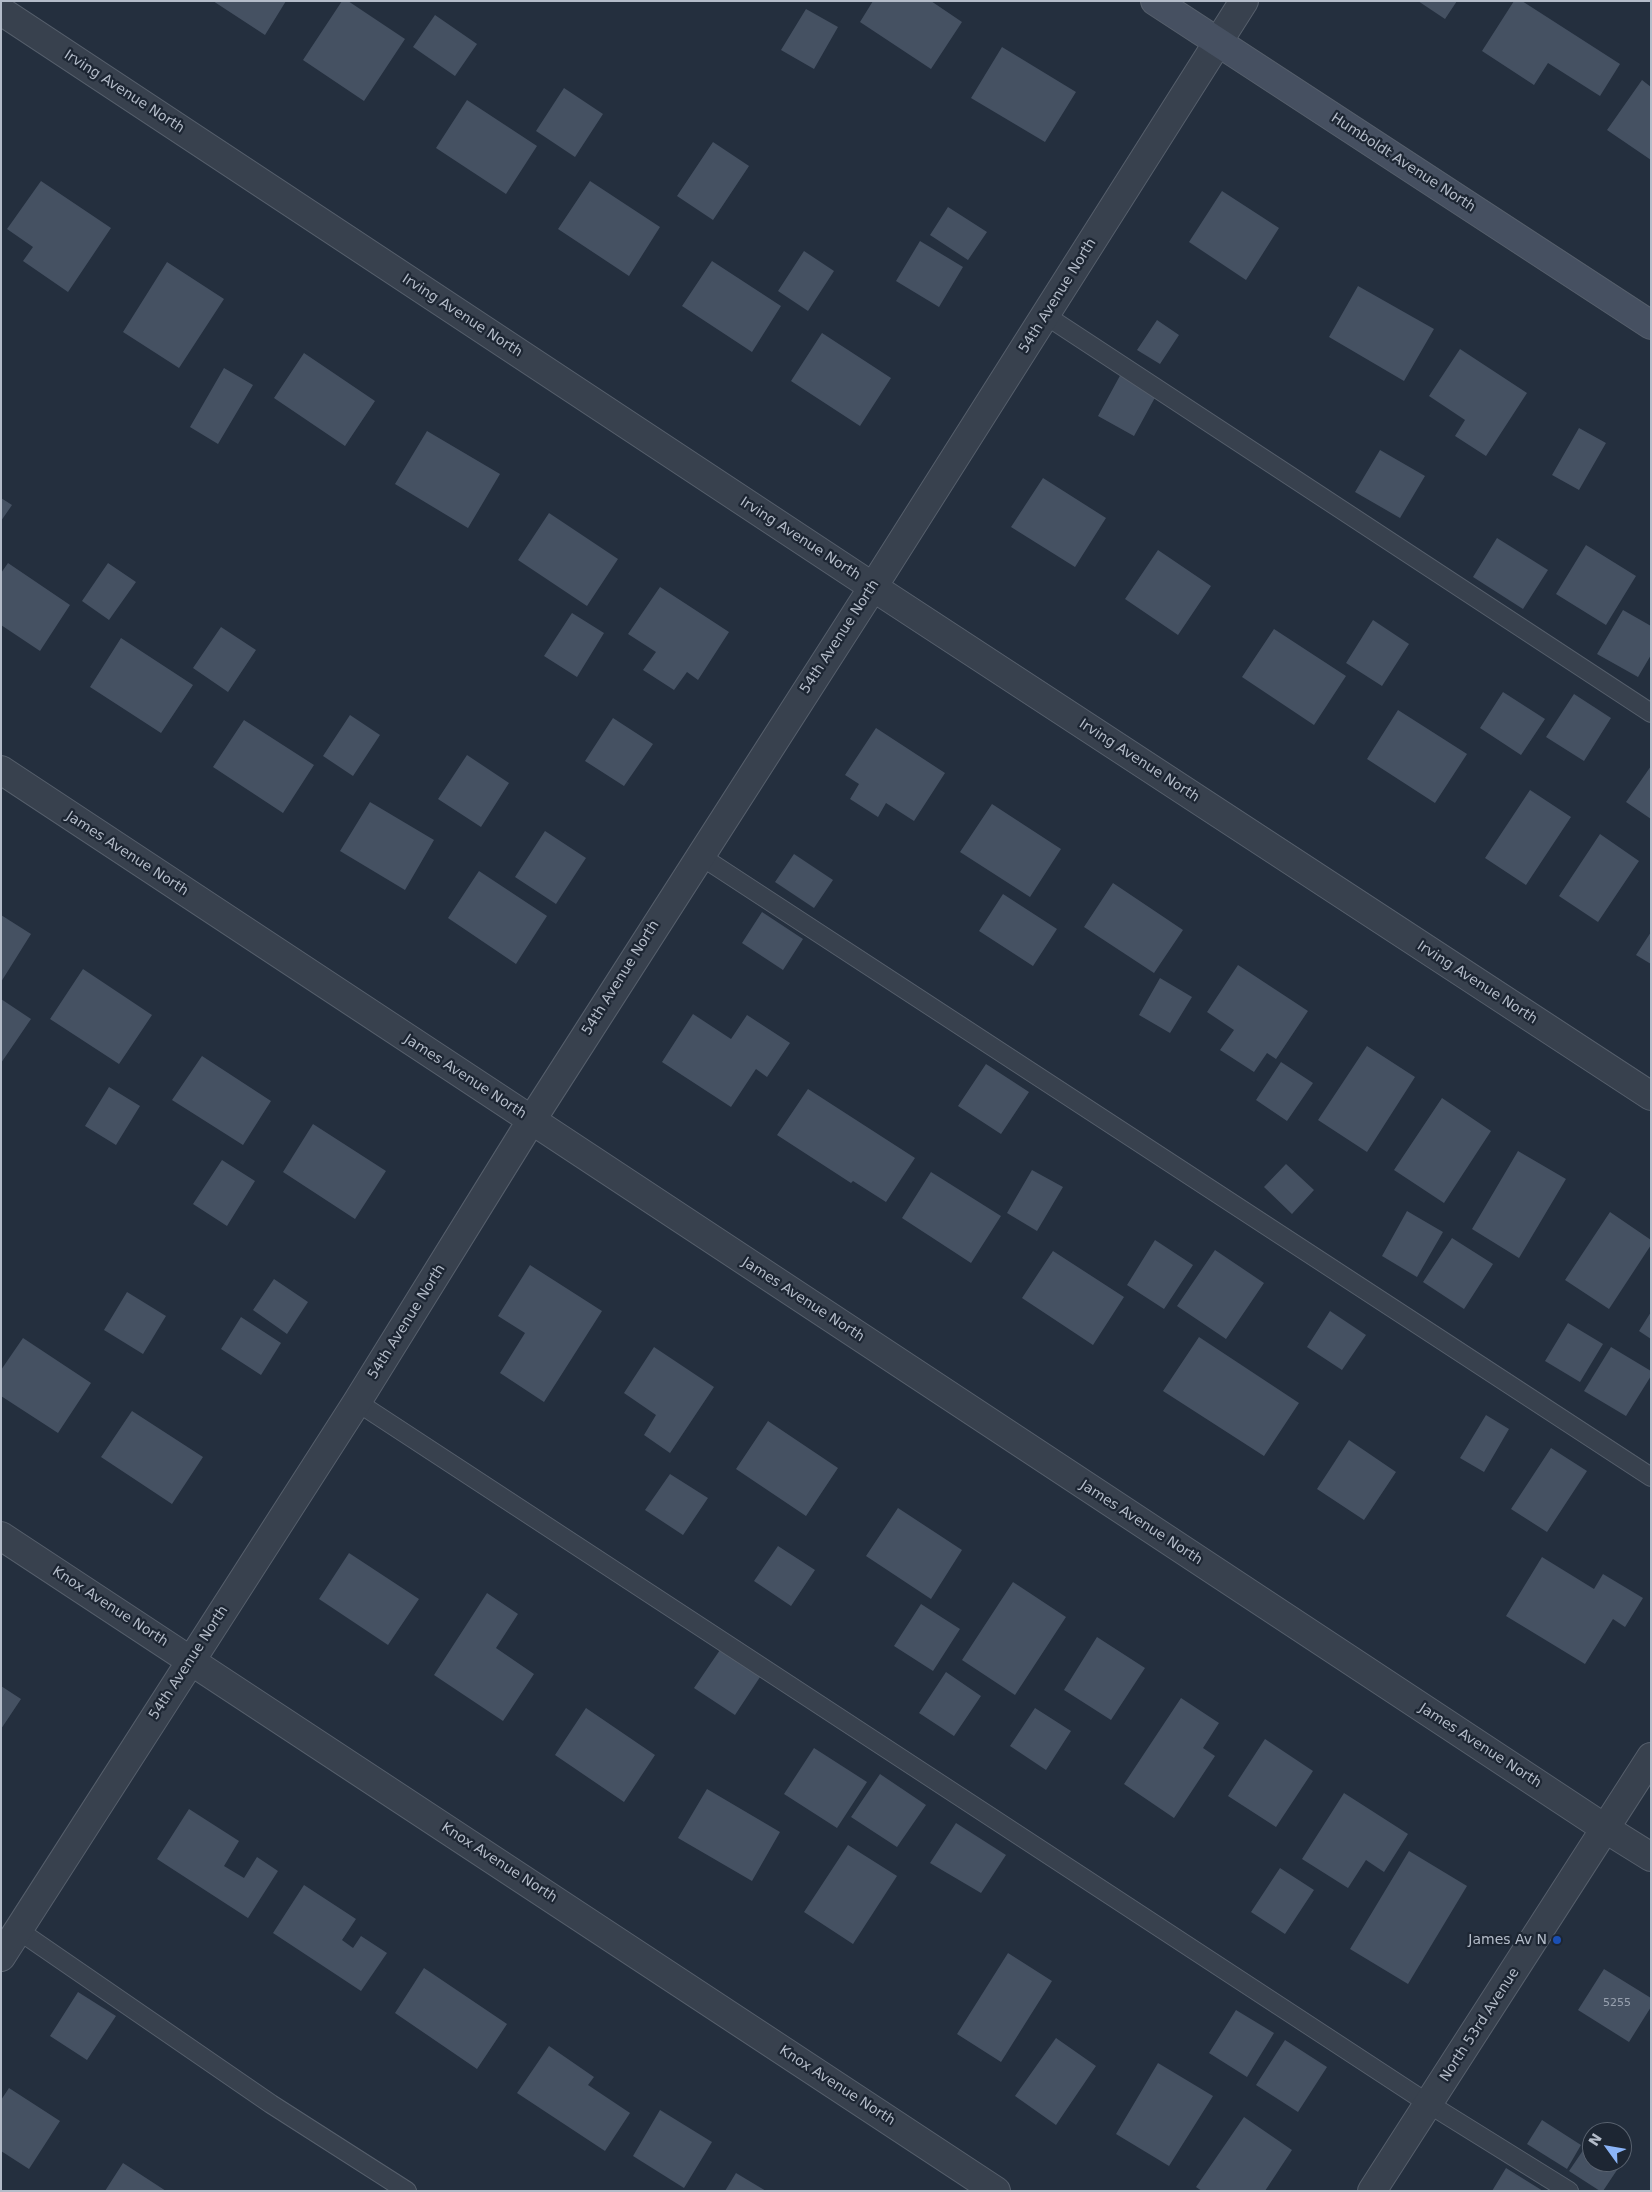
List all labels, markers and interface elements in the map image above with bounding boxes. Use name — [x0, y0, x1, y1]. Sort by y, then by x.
street label: Irving Avenue North — [61, 47, 187, 137]
street label: Humboldt Avenue North — [1328, 110, 1478, 216]
street label: 54th Avenue North — [1016, 235, 1100, 357]
street label: Irving Avenue North — [399, 271, 525, 361]
street label: Irving Avenue North — [737, 494, 863, 584]
street label: 54th Avenue North — [797, 577, 883, 697]
street label: Irving Avenue North — [1076, 716, 1202, 806]
street label: James Avenue North — [63, 808, 191, 900]
street label: 54th Avenue North — [579, 917, 663, 1039]
street label: Irving Avenue North — [1414, 938, 1540, 1028]
street label: James Avenue North — [401, 1031, 529, 1123]
street label: James Avenue North — [739, 1254, 867, 1346]
street label: 54th Avenue North — [365, 1261, 449, 1383]
street label: James Avenue North — [1077, 1477, 1205, 1569]
street label: Knox Avenue North — [49, 1563, 171, 1651]
street label: 54th Avenue North — [146, 1603, 232, 1723]
street label: James Avenue North — [1416, 1700, 1544, 1792]
street label: Knox Avenue North — [438, 1819, 560, 1907]
place label: James Av N — [1468, 1932, 1547, 1948]
marker: James Av N — [1551, 1934, 1563, 1946]
street label: North 53rd Avenue — [1437, 1965, 1523, 2085]
house number: 5255 — [1603, 1996, 1631, 2010]
street label: Knox Avenue North — [776, 2042, 898, 2130]
north arrow — [1582, 2122, 1632, 2172]
text: N — [1585, 2130, 1605, 2149]

